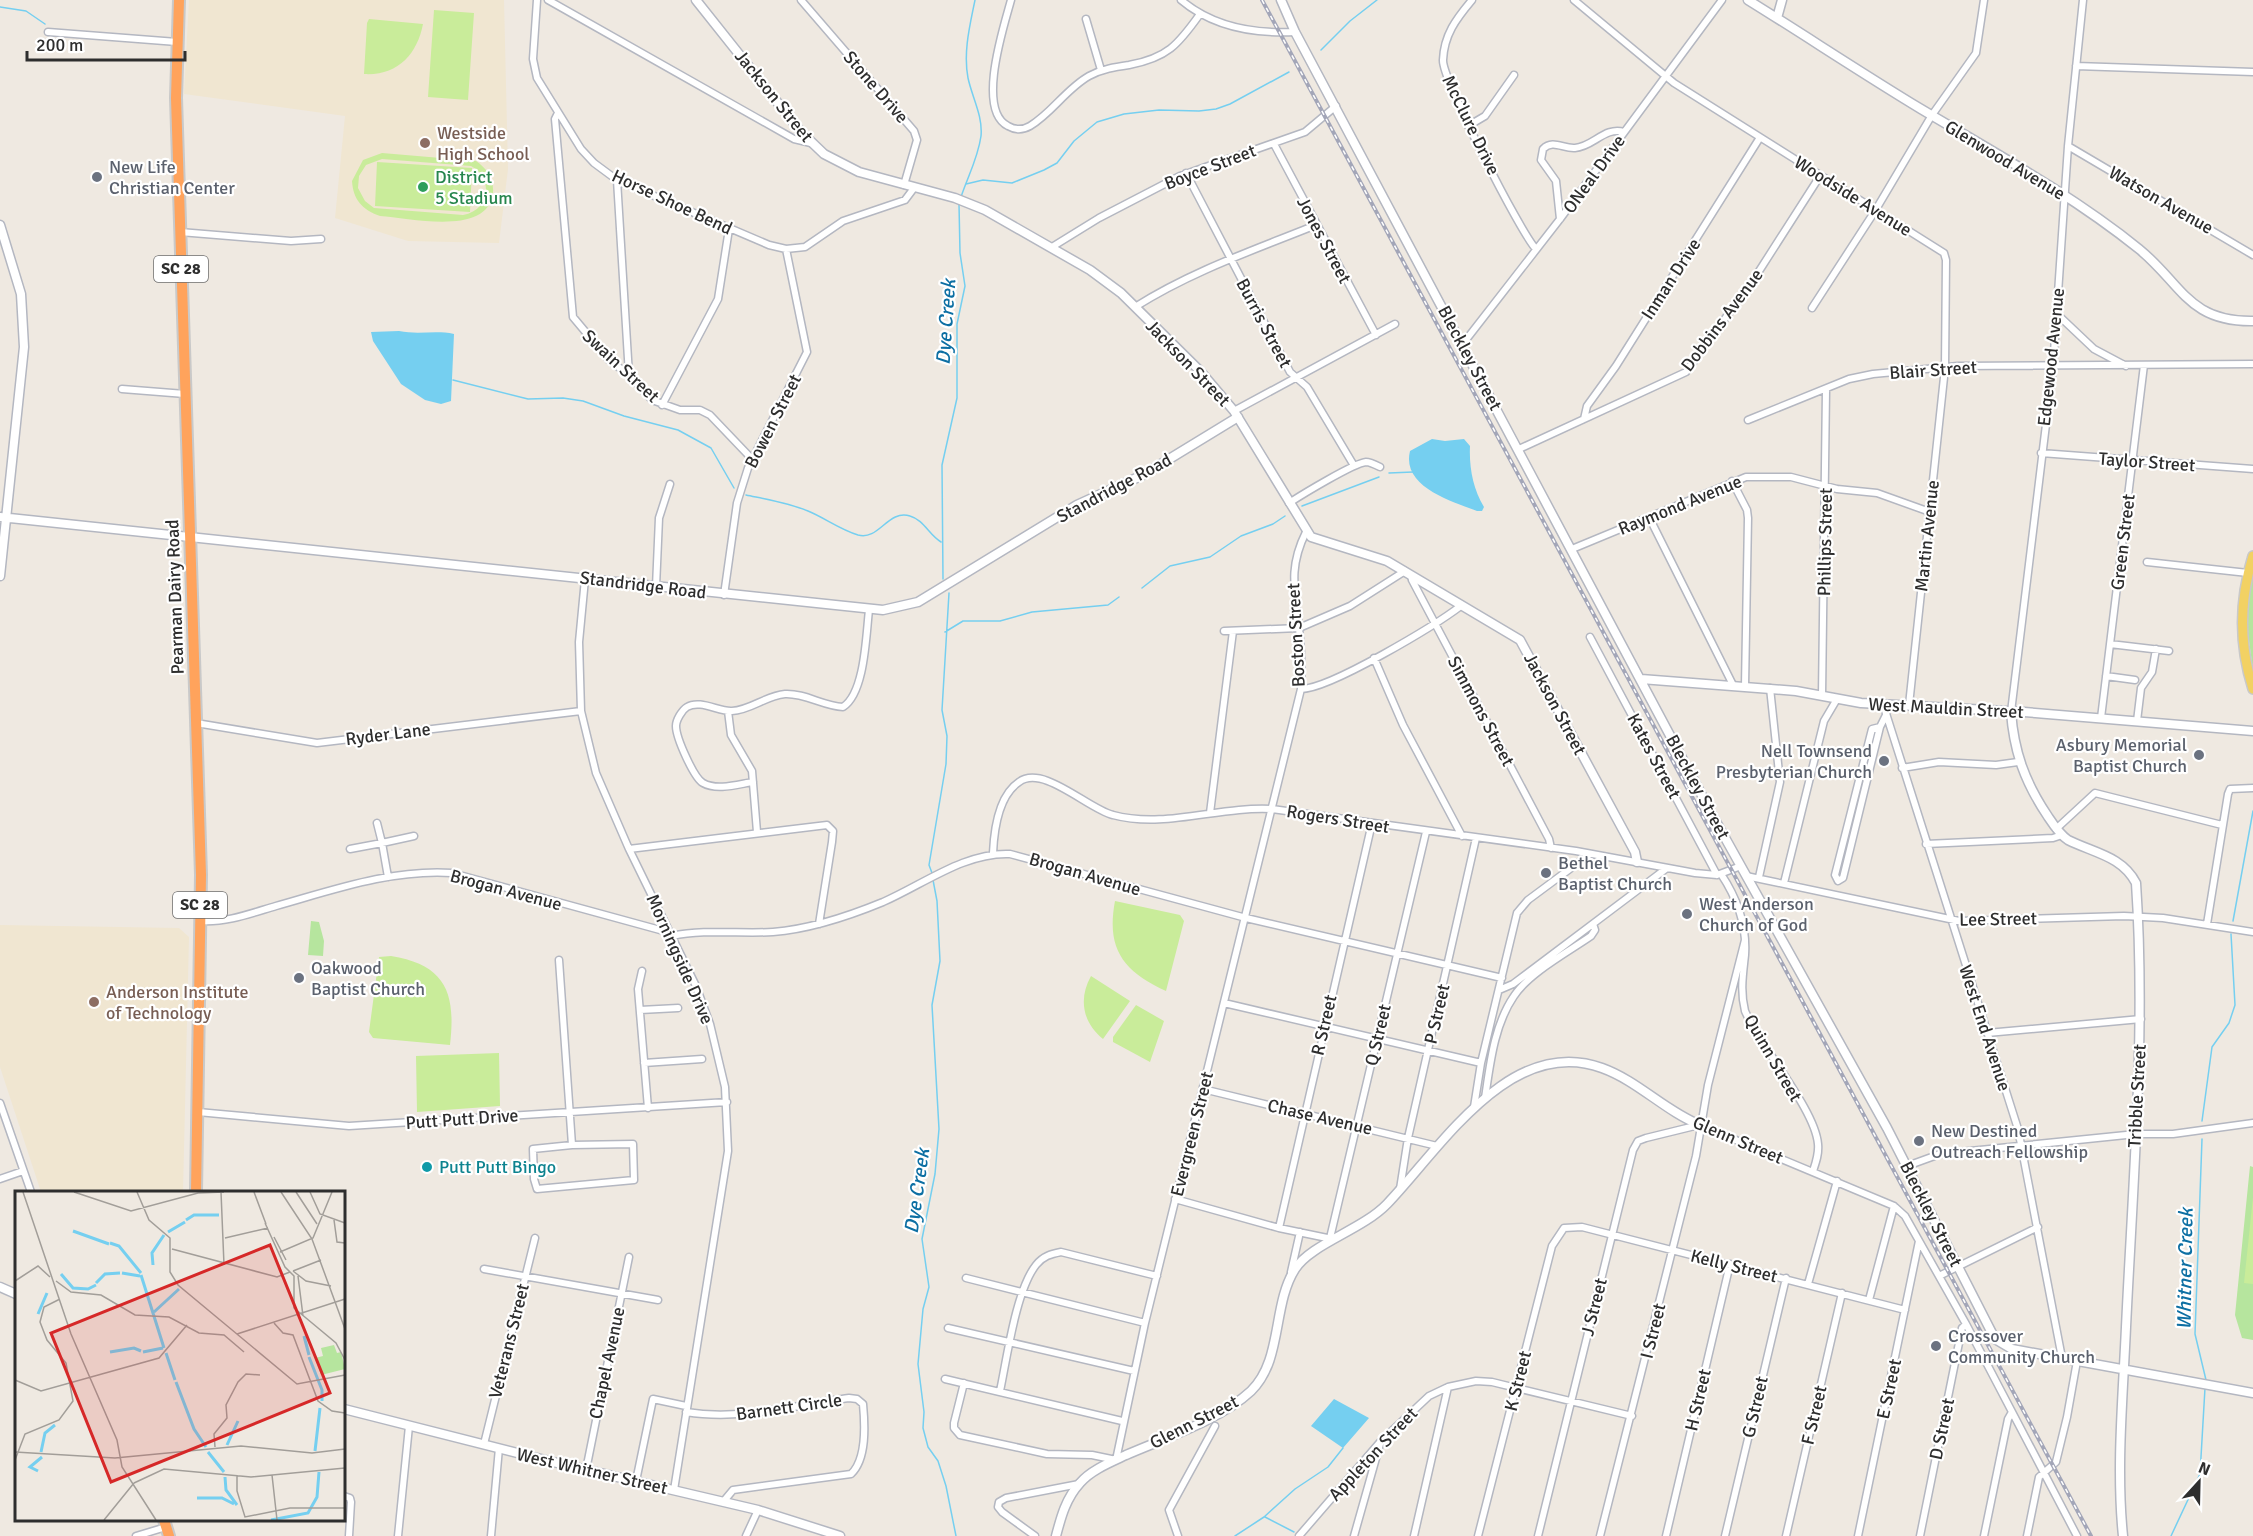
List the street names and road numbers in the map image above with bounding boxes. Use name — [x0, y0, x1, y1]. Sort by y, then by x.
street label: Jackson Street — [730, 46, 818, 146]
street label: Stone Drive — [839, 46, 913, 128]
street label: McClure Drive — [1437, 71, 1505, 179]
street label: Glenwood Avenue — [1941, 115, 2069, 205]
street label: ONeal Drive — [1558, 130, 1630, 218]
street label: Boyce Street — [1161, 139, 1259, 195]
street label: Woodside Avenue — [1790, 151, 1916, 241]
street label: Watson Avenue — [2105, 161, 2217, 239]
street label: Horse Shoe Bend — [608, 164, 736, 240]
street label: Jones Street — [1292, 193, 1356, 287]
street label: Inman Drive — [1637, 234, 1705, 324]
road number: SC 28 — [154, 256, 208, 282]
street label: Dobbins Avenue — [1676, 264, 1768, 376]
street label: Burris Street — [1231, 275, 1297, 371]
street label: Edgewood Avenue — [2033, 287, 2069, 427]
street label: Bleckley Street — [1433, 302, 1507, 414]
street label: Jackson Street — [1141, 315, 1235, 411]
street label: Swain Street — [578, 325, 664, 407]
street label: Blair Street — [1888, 356, 1978, 384]
street label: Bowen Street — [740, 370, 806, 472]
street label: Standridge Road — [1053, 448, 1175, 528]
street label: Taylor Street — [2098, 448, 2196, 476]
street label: Raymond Avenue — [1615, 470, 1745, 540]
street label: Martin Avenue — [1910, 479, 1944, 593]
street label: Phillips Street — [1813, 488, 1837, 596]
street label: Green Street — [2106, 493, 2140, 591]
street label: Pearman Dairy Road — [161, 519, 189, 675]
street label: Standridge Road — [579, 566, 707, 604]
street label: Boston Street — [1282, 582, 1310, 688]
street label: Jackson Street — [1519, 649, 1591, 759]
street label: Simmons Street — [1443, 652, 1519, 770]
street label: West Mauldin Street — [1868, 693, 2024, 723]
street label: Kates Street — [1622, 710, 1686, 802]
street label: Ryder Lane — [344, 718, 432, 750]
street label: Bleckley Street — [1661, 731, 1735, 843]
street label: Rogers Street — [1285, 800, 1391, 838]
street label: Brogan Avenue — [1027, 848, 1143, 900]
street label: Brogan Avenue — [448, 864, 564, 916]
street label: Morningside Drive — [641, 891, 719, 1027]
road number: SC 28 — [173, 892, 227, 918]
street label: Lee Street — [1959, 907, 2037, 931]
street label: West End Avenue — [1954, 962, 2016, 1094]
street label: P Street — [1419, 982, 1455, 1046]
street label: R Street — [1306, 992, 1342, 1058]
street label: Q Street — [1360, 1002, 1396, 1068]
street label: Quinn Street — [1739, 1011, 1807, 1105]
street label: Tribble Street — [2123, 1044, 2151, 1148]
street label: Evergreen Street — [1166, 1069, 1218, 1199]
street label: Chase Avenue — [1265, 1094, 1375, 1140]
street label: Putt Putt Drive — [405, 1104, 519, 1134]
street label: Glenn Street — [1689, 1111, 1787, 1169]
street label: Bleckley Street — [1895, 1158, 1967, 1270]
street label: Kelly Street — [1688, 1245, 1780, 1287]
street label: J Street — [1576, 1276, 1612, 1338]
street label: Veterans Street — [484, 1281, 534, 1401]
street label: I Street — [1636, 1301, 1670, 1361]
street label: Chapel Avenue — [584, 1305, 630, 1421]
street label: K Street — [1500, 1348, 1536, 1414]
street label: E Street — [1872, 1357, 1906, 1421]
street label: H Street — [1680, 1367, 1716, 1433]
street label: G Street — [1737, 1374, 1773, 1440]
street label: F Street — [1797, 1383, 1831, 1447]
street label: Barnett Circle — [735, 1389, 843, 1425]
street label: Glenn Street — [1146, 1390, 1242, 1454]
street label: D Street — [1925, 1396, 1959, 1462]
street label: Appleton Street — [1324, 1402, 1422, 1506]
street label: West Whitner Street — [514, 1443, 670, 1499]

